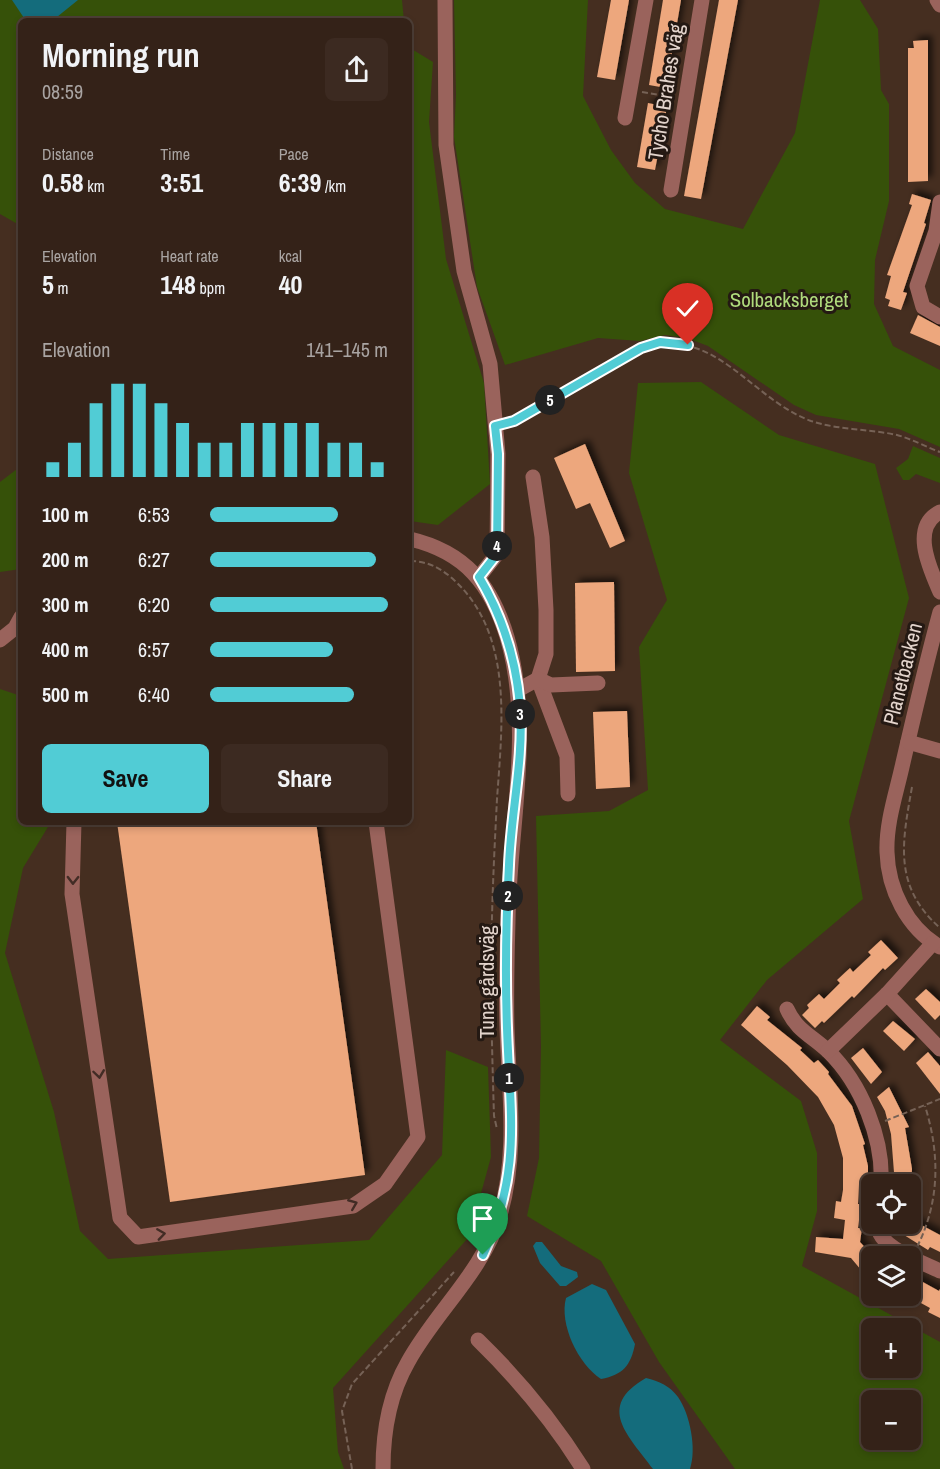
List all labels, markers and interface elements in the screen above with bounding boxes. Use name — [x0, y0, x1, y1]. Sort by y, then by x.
street label: Tycho Brahes väg — [640, 21, 691, 162]
text: Morning run — [42, 33, 200, 77]
button: share — [325, 38, 388, 101]
text: 08:59 — [42, 78, 83, 105]
text: Distance — [42, 143, 94, 165]
text: Time — [160, 143, 190, 165]
text: Pace — [279, 143, 309, 165]
text: 0.58 — [42, 165, 84, 200]
text: 3:51 — [160, 165, 203, 200]
text: 6:39 — [279, 165, 321, 200]
text: km — [84, 175, 105, 197]
text: /km — [321, 175, 346, 197]
text: Elevation — [42, 245, 97, 267]
text: Heart rate — [160, 245, 219, 267]
text: kcal — [279, 245, 302, 267]
text: 5 — [42, 267, 54, 302]
text: 148 — [160, 267, 196, 302]
text: 40 — [279, 267, 302, 302]
text: m — [54, 277, 68, 299]
text: bpm — [196, 277, 225, 299]
pin — [662, 283, 713, 345]
park label: Solbacksberget — [730, 285, 849, 314]
icon: check — [671, 292, 704, 325]
text: Elevation — [42, 336, 110, 363]
text: 141–145 m — [306, 336, 388, 363]
pin: 5 — [535, 385, 565, 415]
text: 5 — [546, 389, 554, 411]
text: 100 m — [42, 501, 89, 528]
text: 6:53 — [138, 501, 170, 528]
pin: 4 — [482, 531, 512, 561]
text: 4 — [493, 535, 501, 557]
text: 200 m — [42, 546, 89, 573]
text: 6:27 — [138, 546, 170, 573]
text: 300 m — [42, 591, 89, 618]
text: 6:20 — [138, 591, 170, 618]
street label: Planetbacken — [876, 620, 929, 728]
text: 400 m — [42, 636, 89, 663]
text: 6:57 — [138, 636, 170, 663]
text: 500 m — [42, 681, 89, 708]
text: 6:40 — [138, 681, 170, 708]
pin: 3 — [505, 699, 535, 729]
text: 3 — [516, 703, 524, 725]
button: Save — [42, 744, 209, 813]
button: Share — [221, 744, 388, 813]
one-way arrow — [67, 876, 79, 885]
pin: 2 — [493, 881, 523, 911]
text: 2 — [504, 885, 512, 907]
street label: Tuna gårdsväg — [472, 925, 501, 1039]
pin: 1 — [494, 1063, 524, 1093]
text: 1 — [505, 1067, 513, 1089]
one-way arrow — [92, 1069, 104, 1078]
map controls — [861, 1174, 921, 1450]
button: locate — [861, 1174, 921, 1234]
pin — [457, 1193, 508, 1255]
one-way arrow — [347, 1198, 357, 1211]
icon: arrive — [466, 1202, 499, 1235]
one-way arrow — [156, 1229, 165, 1241]
button: layers — [861, 1246, 921, 1306]
button: + — [861, 1318, 921, 1378]
button: − — [861, 1390, 921, 1450]

